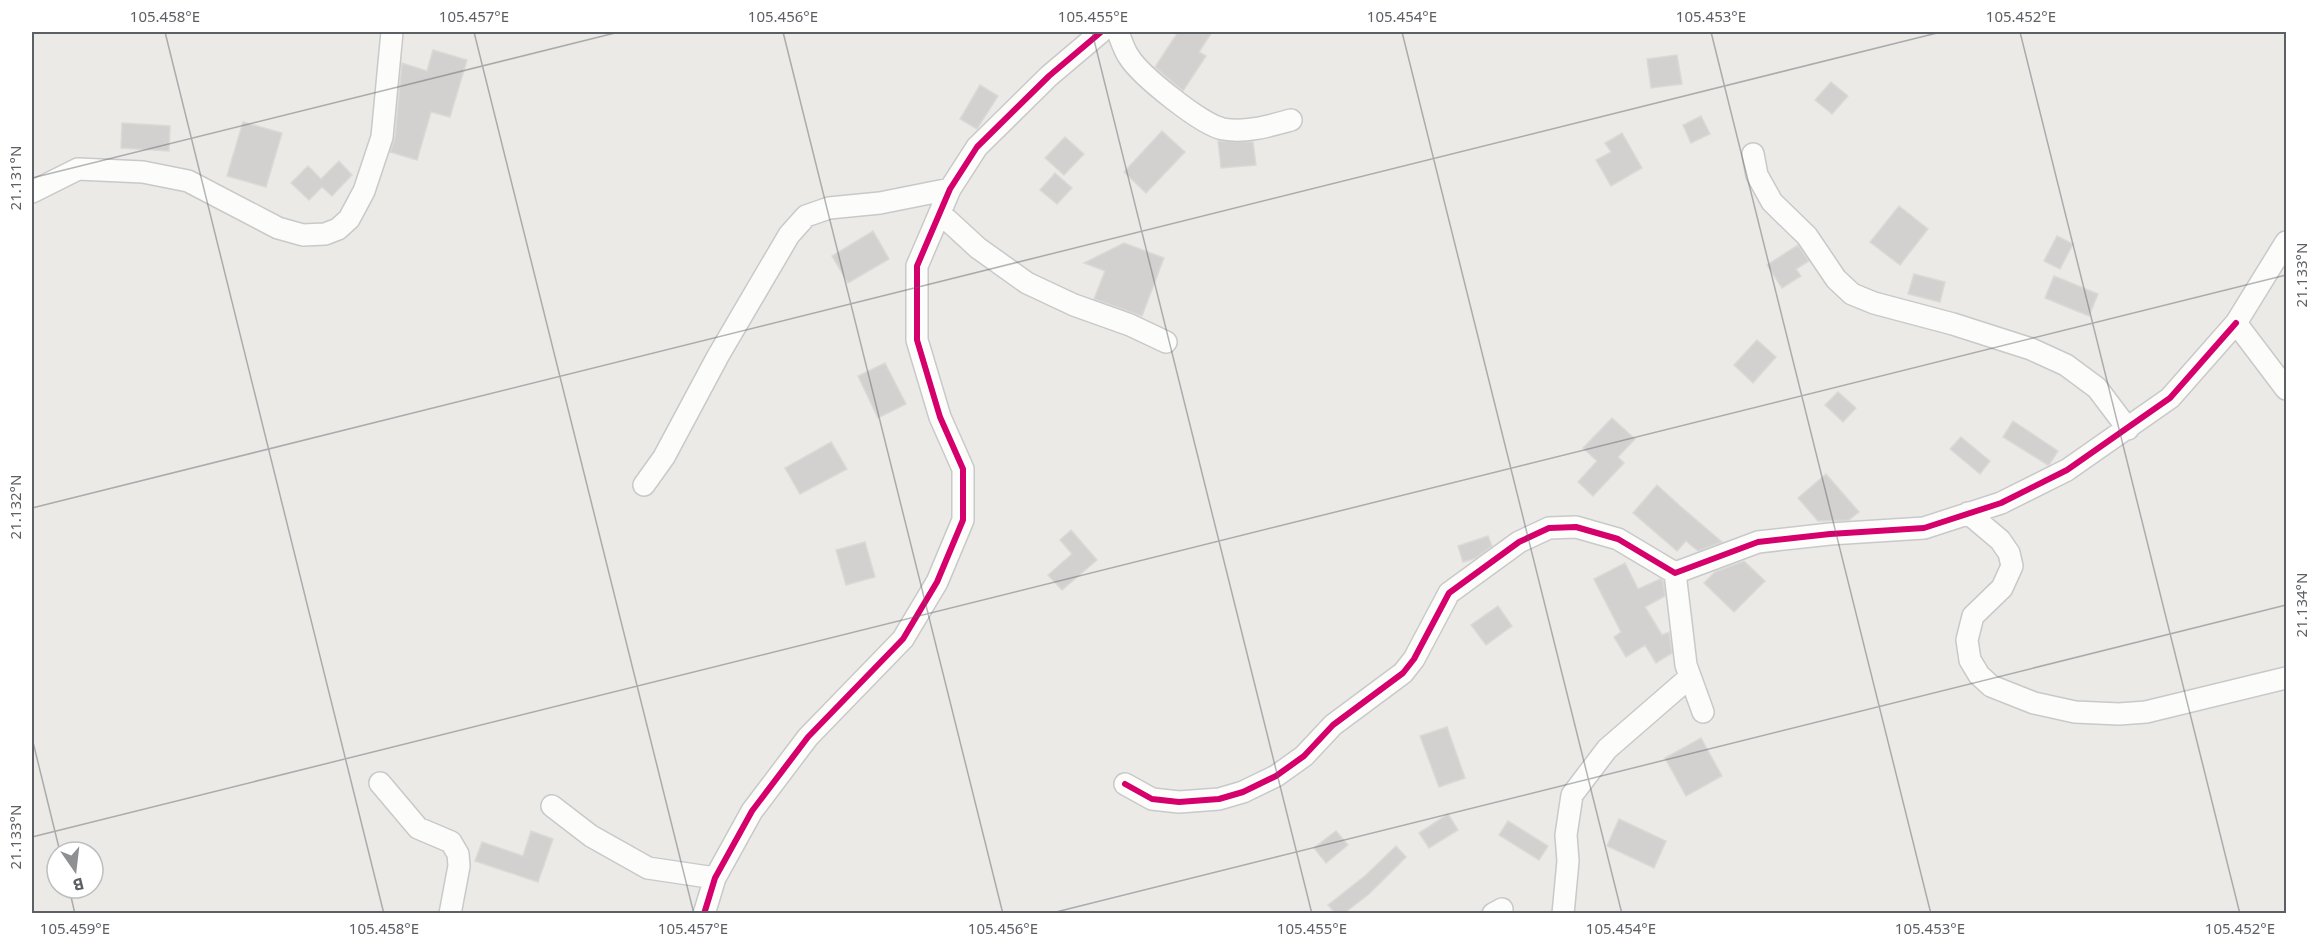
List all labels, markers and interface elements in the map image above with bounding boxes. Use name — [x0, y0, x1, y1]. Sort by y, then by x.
text: 105.458°E — [130, 6, 200, 26]
text: 105.457°E — [439, 6, 509, 26]
text: 105.456°E — [748, 6, 818, 26]
text: 105.455°E — [1058, 6, 1128, 26]
text: 105.454°E — [1367, 6, 1437, 26]
text: 105.453°E — [1676, 6, 1746, 26]
text: 105.452°E — [1986, 6, 2056, 26]
text: 21.131°N — [5, 146, 25, 210]
text: 21.133°N — [2291, 243, 2311, 307]
text: 21.132°N — [5, 475, 25, 539]
text: 21.134°N — [2291, 573, 2311, 637]
text: 21.133°N — [5, 805, 25, 869]
north arrow — [45, 840, 105, 900]
text: B — [71, 873, 86, 897]
text: 105.459°E — [40, 918, 110, 938]
text: 105.458°E — [349, 918, 419, 938]
text: 105.457°E — [658, 918, 728, 938]
text: 105.456°E — [968, 918, 1038, 938]
text: 105.455°E — [1277, 918, 1347, 938]
text: 105.454°E — [1586, 918, 1656, 938]
text: 105.453°E — [1895, 918, 1965, 938]
text: 105.452°E — [2205, 918, 2275, 938]

